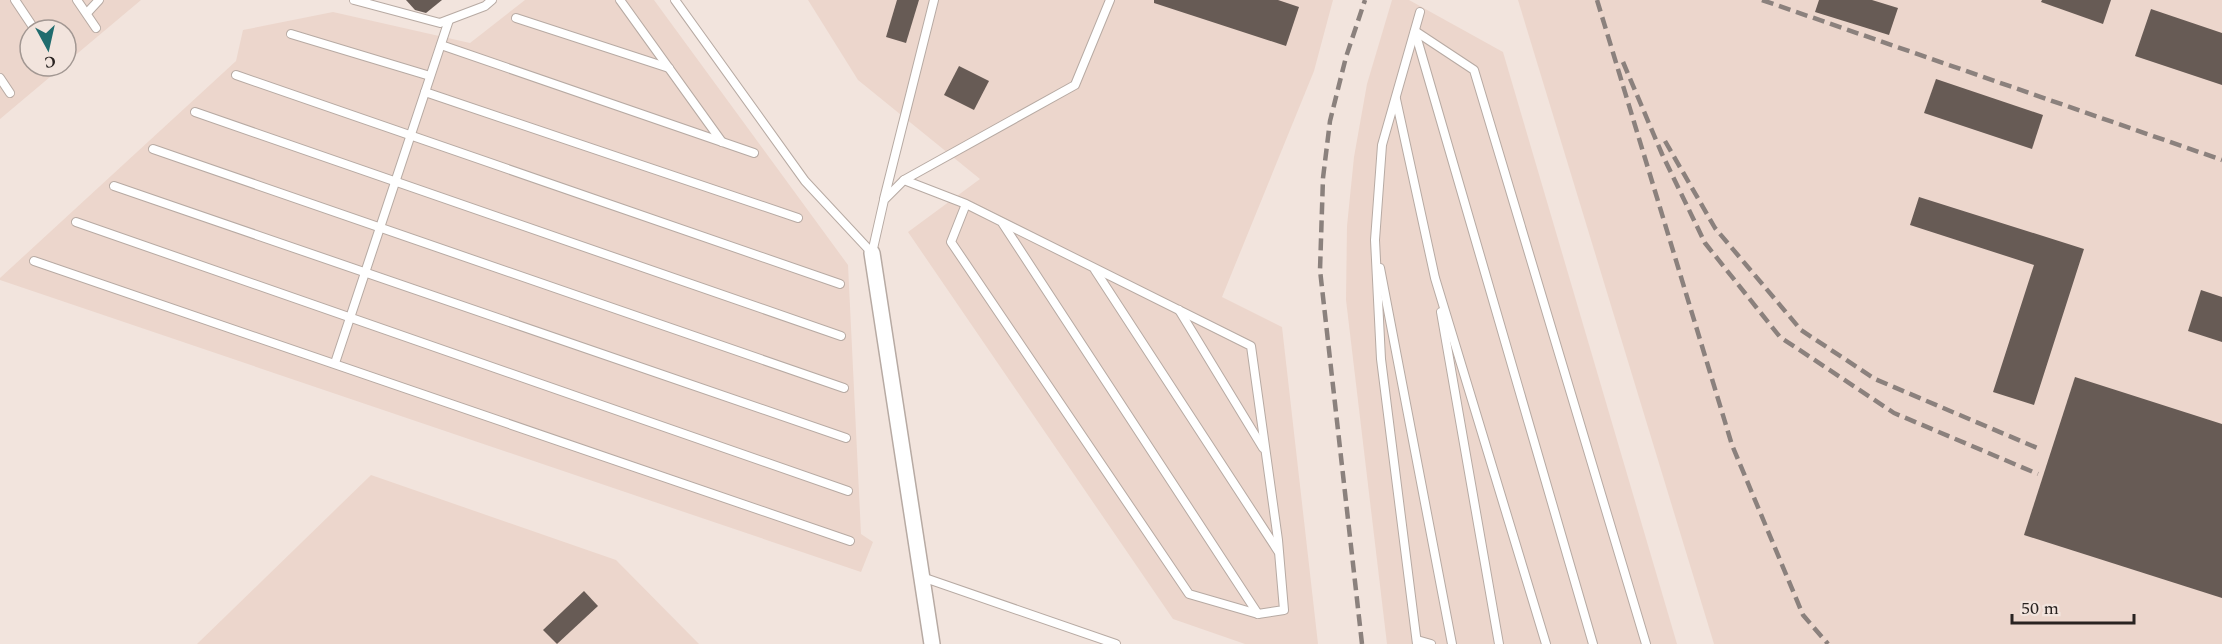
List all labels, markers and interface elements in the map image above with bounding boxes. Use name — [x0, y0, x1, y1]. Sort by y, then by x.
north arrow — [18, 18, 78, 78]
text: С — [43, 49, 57, 75]
scale bar — [2012, 587, 2134, 625]
text: 50 m — [2021, 595, 2059, 622]

